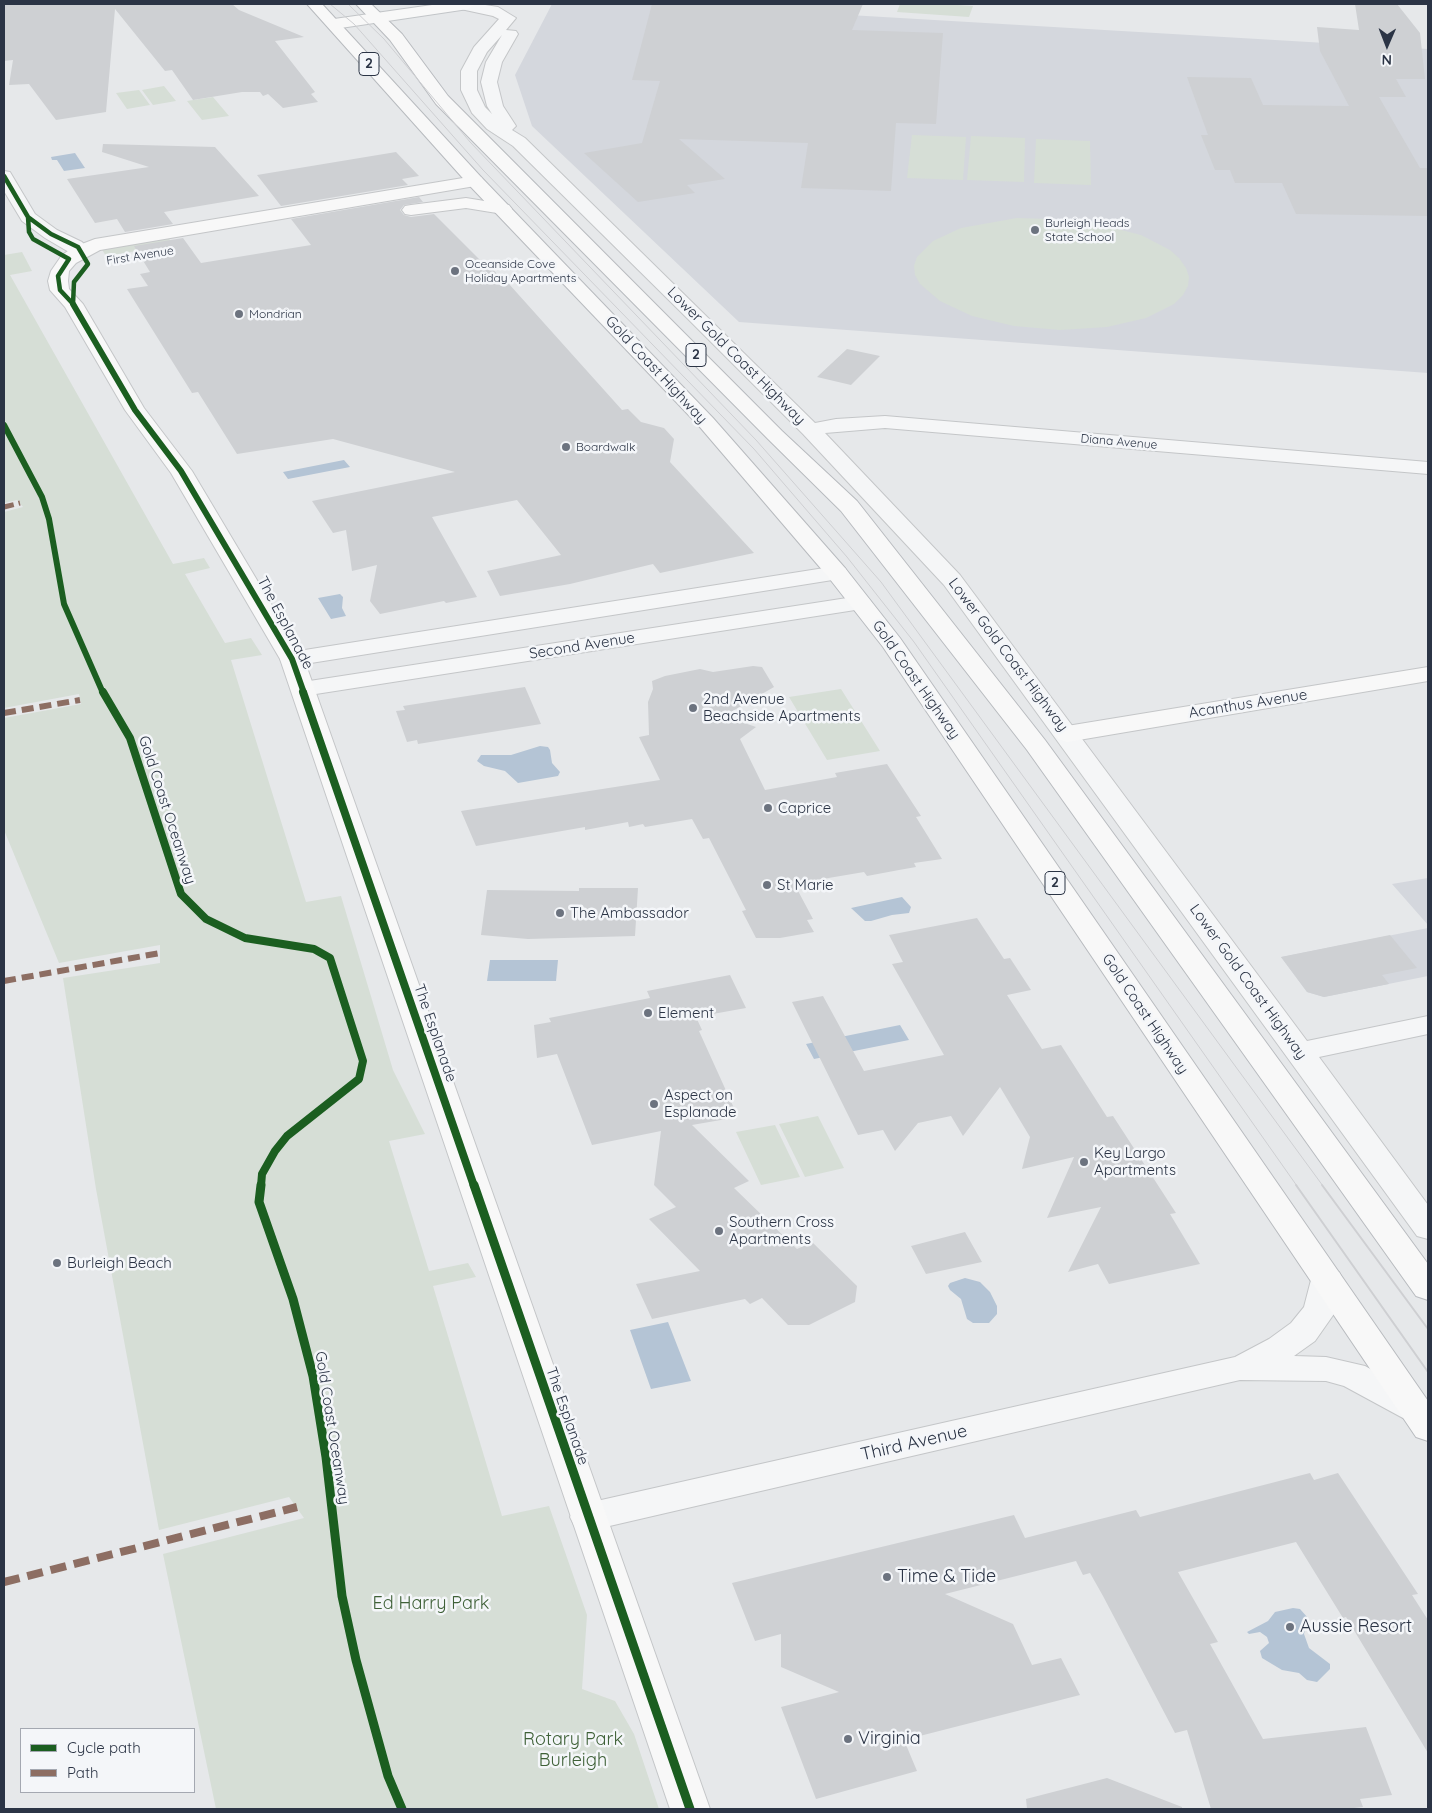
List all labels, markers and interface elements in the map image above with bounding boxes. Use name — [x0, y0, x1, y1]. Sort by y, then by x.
north arrow — [1362, 20, 1412, 70]
text: N — [1381, 51, 1392, 69]
road number: 2 — [359, 52, 379, 76]
place label: Burleigh Heads State School — [1045, 216, 1129, 244]
marker: Burleigh Heads State School — [1029, 224, 1041, 236]
street label: First Avenue — [105, 244, 175, 268]
place label: Oceanside Cove Holiday Apartments — [465, 257, 576, 285]
marker: Oceanside Cove Holiday Apartments — [449, 265, 461, 277]
street label: Lower Gold Coast Highway — [663, 283, 809, 429]
place label: Mondrian — [249, 307, 302, 321]
marker: Mondrian — [233, 308, 245, 320]
street label: Gold Coast Highway — [601, 312, 711, 428]
road number: 2 — [686, 344, 706, 366]
street label: Diana Avenue — [1080, 431, 1158, 453]
place label: Boardwalk — [576, 440, 635, 454]
marker: Boardwalk — [560, 441, 572, 453]
street label: The Esplanade — [253, 573, 317, 673]
street label: Lower Gold Coast Highway — [944, 575, 1072, 735]
street label: Gold Coast Highway — [868, 617, 964, 743]
street label: Second Avenue — [528, 629, 636, 663]
street label: Acanthus Avenue — [1187, 686, 1309, 722]
place label: 2nd Avenue Beachside Apartments — [703, 690, 861, 725]
marker: 2nd Avenue Beachside Apartments — [687, 702, 699, 714]
street label: Gold Coast Oceanway — [135, 734, 199, 886]
place label: Caprice — [778, 799, 831, 817]
marker: Caprice — [762, 802, 774, 814]
road number: 2 — [1045, 871, 1065, 894]
place label: St Marie — [777, 876, 834, 894]
marker: St Marie — [761, 879, 773, 891]
street label: Lower Gold Coast Highway — [1186, 901, 1310, 1063]
place label: The Ambassador — [570, 904, 689, 922]
marker: The Ambassador — [554, 907, 566, 919]
street label: Gold Coast Highway — [1098, 951, 1192, 1077]
street label: The Esplanade — [410, 982, 460, 1084]
place label: Element — [658, 1004, 714, 1022]
marker: Element — [642, 1007, 654, 1019]
place label: Aspect on Esplanade — [664, 1086, 737, 1121]
marker: Aspect on Esplanade — [648, 1098, 660, 1110]
place label: Key Largo Apartments — [1094, 1144, 1176, 1179]
marker: Key Largo Apartments — [1078, 1156, 1090, 1168]
place label: Southern Cross Apartments — [729, 1213, 834, 1248]
marker: Southern Cross Apartments — [713, 1225, 725, 1237]
place label: Burleigh Beach — [67, 1254, 172, 1272]
marker: Burleigh Beach — [51, 1257, 63, 1269]
street label: Gold Coast Oceanway — [311, 1350, 353, 1506]
street label: The Esplanade — [542, 1365, 592, 1467]
street label: Third Avenue — [859, 1420, 969, 1466]
place label: Time & Tide — [897, 1566, 996, 1588]
marker: Time & Tide — [881, 1571, 893, 1583]
park label: Ed Harry Park — [373, 1593, 489, 1615]
place label: Aussie Resort — [1300, 1616, 1412, 1638]
marker: Aussie Resort — [1284, 1621, 1296, 1633]
legend — [20, 1728, 195, 1793]
place label: Virginia — [858, 1728, 921, 1750]
park label: Rotary Park Burleigh — [523, 1729, 623, 1772]
marker: Virginia — [842, 1733, 854, 1745]
text: Cycle path — [67, 1738, 141, 1757]
text: Path — [67, 1763, 99, 1782]

